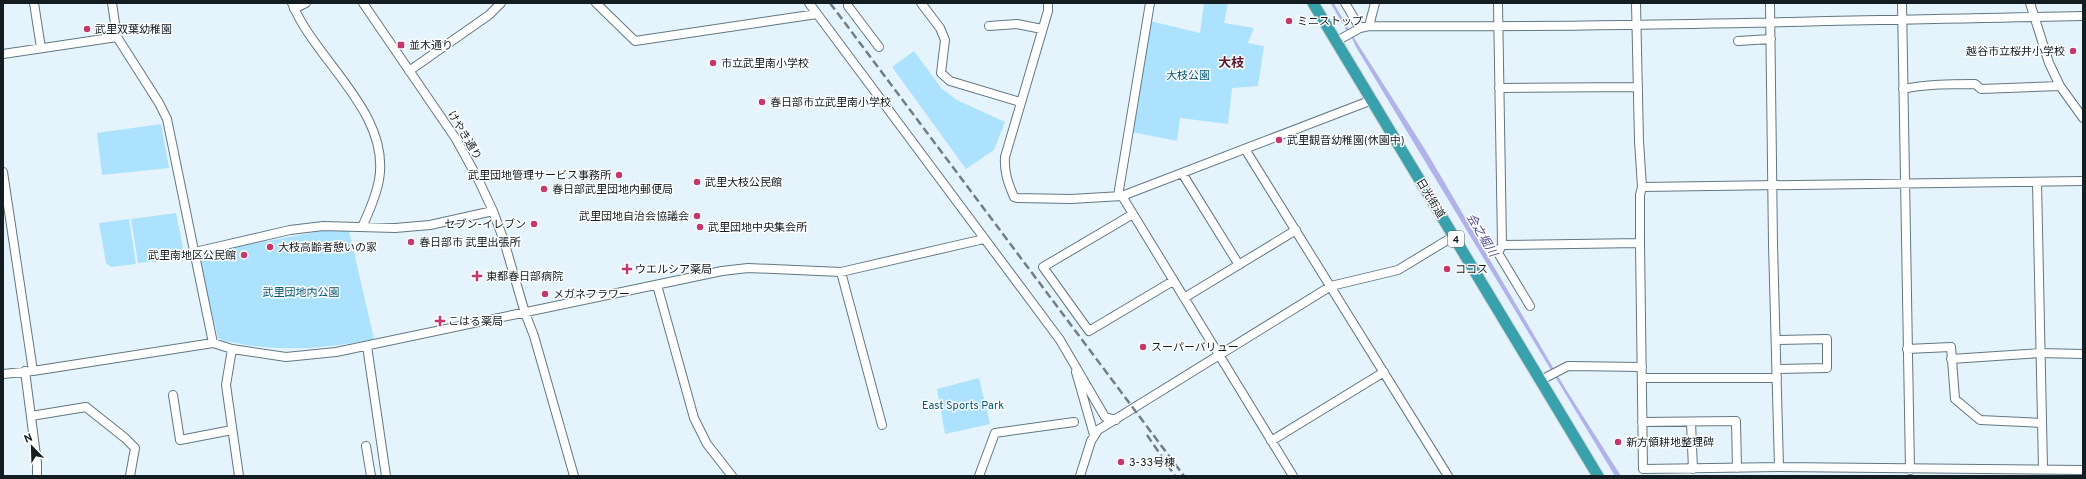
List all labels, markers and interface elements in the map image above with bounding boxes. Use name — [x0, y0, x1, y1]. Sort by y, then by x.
place label: ミニストップ — [1297, 15, 1363, 29]
marker: ミニストップ — [1284, 16, 1294, 26]
place label: 武里双葉幼稚園 — [95, 23, 172, 37]
marker: 武里双葉幼稚園 — [82, 24, 92, 34]
place label: 並木通り — [409, 39, 453, 53]
marker: 並木通り — [396, 40, 406, 50]
place label: 越谷市立桜井小学校 — [1966, 45, 2065, 59]
marker: 越谷市立桜井小学校 — [2068, 46, 2078, 56]
district label: 大枝 — [1218, 56, 1244, 72]
place label: 市立武里南小学校 — [721, 57, 809, 71]
marker: 市立武里南小学校 — [708, 58, 718, 68]
park label: 大枝公園 — [1166, 69, 1210, 83]
place label: 春日部市立武里南小学校 — [770, 96, 891, 110]
marker: 春日部市立武里南小学校 — [757, 97, 767, 107]
street label: けやき通り — [444, 108, 484, 163]
place label: 武里観音幼稚園(休園中) — [1287, 134, 1405, 148]
marker: 武里観音幼稚園(休園中) — [1274, 135, 1284, 145]
place label: 武里団地管理サービス事務所 — [468, 169, 612, 183]
marker: 武里団地管理サービス事務所 — [614, 170, 624, 180]
place label: 武里大枝公民館 — [705, 176, 782, 190]
street label: 日光街道 — [1413, 176, 1447, 221]
marker: 武里大枝公民館 — [692, 177, 702, 187]
place label: 春日部武里団地内郵便局 — [552, 183, 673, 197]
marker: 春日部武里団地内郵便局 — [539, 184, 549, 194]
place label: 武里団地自治会協議会 — [579, 210, 689, 224]
marker: 武里団地自治会協議会 — [692, 211, 702, 221]
water label: 会之堀川 — [1462, 211, 1501, 262]
place label: セブン-イレブン — [445, 218, 526, 232]
marker: セブン-イレブン — [529, 219, 539, 229]
place label: 武里団地中央集会所 — [708, 221, 808, 235]
marker: 武里団地中央集会所 — [695, 222, 705, 232]
road number: 4 — [1448, 231, 1464, 247]
place label: 春日部市 武里出張所 — [419, 236, 522, 250]
marker: 春日部市 武里出張所 — [406, 237, 416, 247]
place label: 大枝高齢者憩いの家 — [278, 241, 377, 255]
marker: 大枝高齢者憩いの家 — [265, 242, 275, 252]
place label: 武里南地区公民館 — [148, 249, 236, 263]
marker: 武里南地区公民館 — [239, 250, 249, 260]
place label: ウエルシア薬局 — [635, 263, 712, 277]
place label: ココス — [1455, 263, 1488, 277]
marker: ウエルシア薬局 — [622, 264, 632, 274]
marker: ココス — [1442, 264, 1452, 274]
marker: 東都春日部病院 — [471, 270, 483, 282]
place label: 東都春日部病院 — [486, 270, 563, 284]
park label: 武里団地内公園 — [263, 286, 340, 300]
place label: メガネフラワー — [553, 288, 630, 302]
marker: メガネフラワー — [540, 289, 550, 299]
place label: こはる薬局 — [448, 315, 503, 329]
marker: こはる薬局 — [435, 316, 445, 326]
place label: スーパーバリュー — [1151, 341, 1239, 355]
marker: スーパーバリュー — [1138, 342, 1148, 352]
park label: East Sports Park — [922, 399, 1004, 413]
north arrow — [12, 427, 52, 467]
text: N — [22, 431, 35, 447]
place label: 新方領耕地整理碑 — [1626, 436, 1714, 450]
marker: 新方領耕地整理碑 — [1613, 437, 1623, 447]
place label: 3-33号棟 — [1129, 456, 1175, 470]
marker: 3-33号棟 — [1116, 457, 1126, 467]

